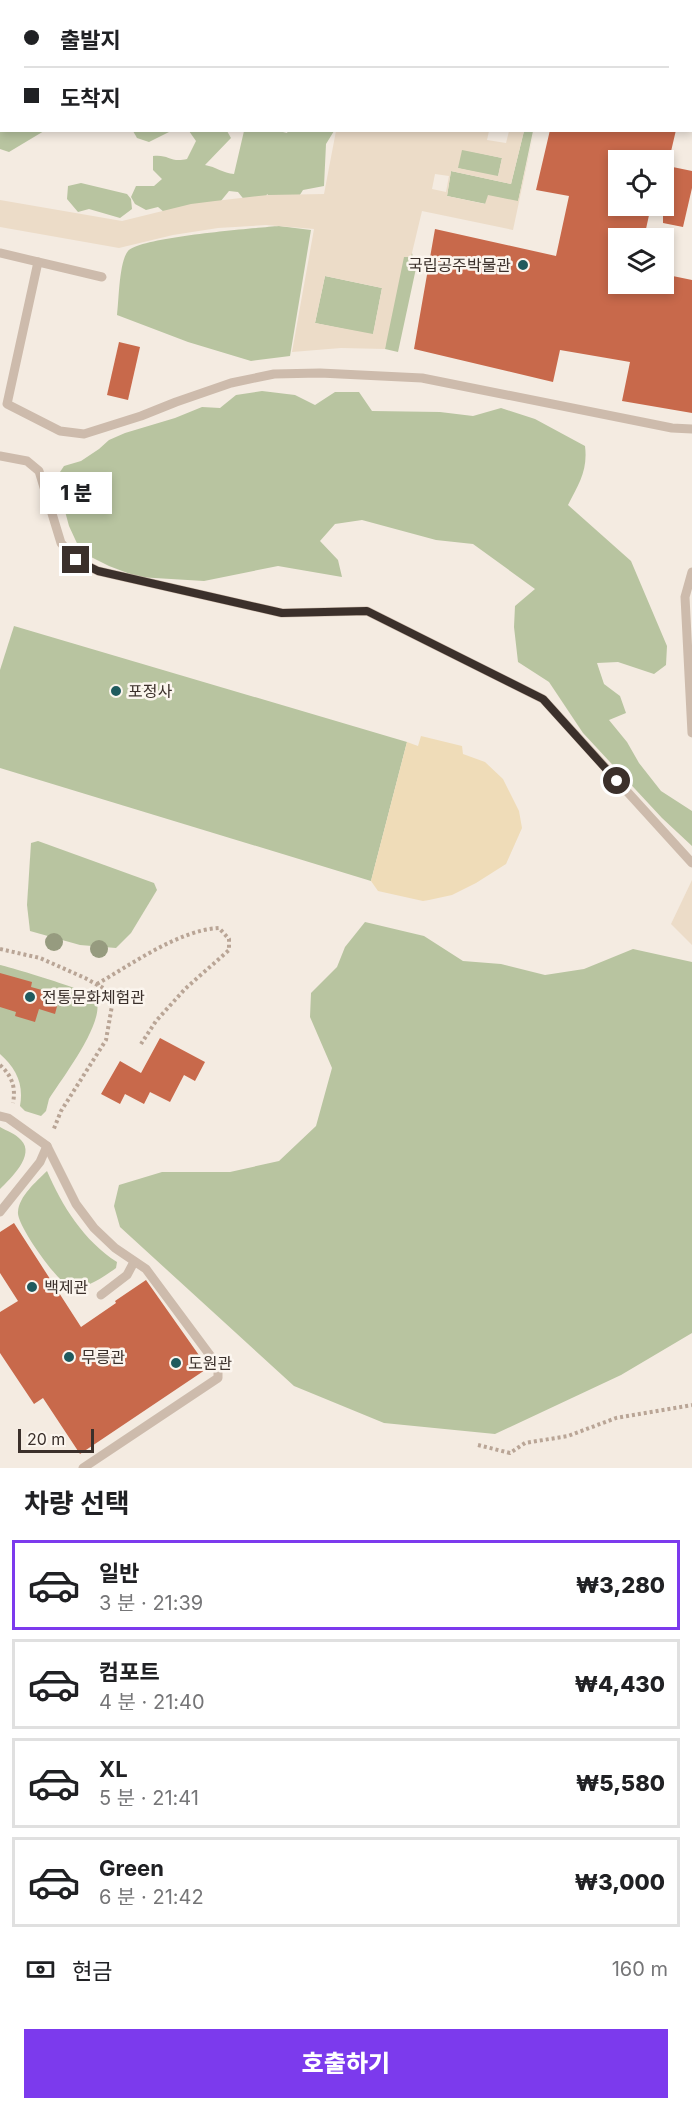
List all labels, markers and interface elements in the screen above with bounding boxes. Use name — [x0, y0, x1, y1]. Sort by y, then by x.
text: 출발지 — [60, 27, 121, 53]
text: 도착지 — [60, 85, 121, 111]
map controls — [608, 150, 674, 294]
button: locate — [608, 150, 674, 216]
button: layers — [608, 228, 674, 294]
place label: 국립공주박물관 — [408, 255, 511, 275]
marker: 국립공주박물관 — [516, 258, 530, 272]
callout: 1 분 — [40, 473, 112, 515]
text: 1 분 — [60, 481, 92, 505]
route end — [62, 546, 89, 573]
place label: 포정사 — [128, 681, 172, 701]
marker: 포정사 — [109, 684, 123, 698]
route start — [603, 767, 630, 794]
place label: 전통문화체험관 — [42, 987, 145, 1007]
marker: 전통문화체험관 — [23, 990, 37, 1004]
place label: 백제관 — [44, 1277, 88, 1297]
marker: 백제관 — [25, 1280, 39, 1294]
place label: 무릉관 — [81, 1347, 125, 1367]
marker: 무릉관 — [62, 1350, 76, 1364]
place label: 도원관 — [188, 1353, 232, 1373]
marker: 도원관 — [169, 1356, 183, 1370]
scale bar — [18, 1426, 94, 1454]
text: 20 m — [27, 1429, 65, 1449]
text: 차량 선택 — [24, 1487, 130, 1520]
icon: car — [27, 1558, 81, 1612]
text: 일반 — [99, 1560, 139, 1586]
text: ₩3,280 — [576, 1572, 665, 1598]
text: 3 분 · 21:39 — [99, 1591, 203, 1615]
icon: car — [27, 1657, 81, 1711]
text: 컴포트 — [99, 1659, 160, 1685]
text: ₩4,430 — [574, 1671, 665, 1697]
text: 4 분 · 21:40 — [99, 1690, 205, 1714]
icon: car — [27, 1756, 81, 1810]
text: XL — [99, 1756, 128, 1782]
text: ₩5,580 — [576, 1770, 665, 1796]
text: 5 분 · 21:41 — [99, 1786, 199, 1810]
icon: car — [27, 1855, 81, 1909]
text: Green — [99, 1855, 164, 1881]
text: ₩3,000 — [575, 1869, 665, 1895]
text: 6 분 · 21:42 — [99, 1885, 204, 1909]
icon: cash — [24, 1953, 57, 1986]
text: 160 m — [612, 1957, 668, 1981]
text: 현금 — [72, 1958, 112, 1984]
button: 호출하기 — [24, 2029, 668, 2098]

